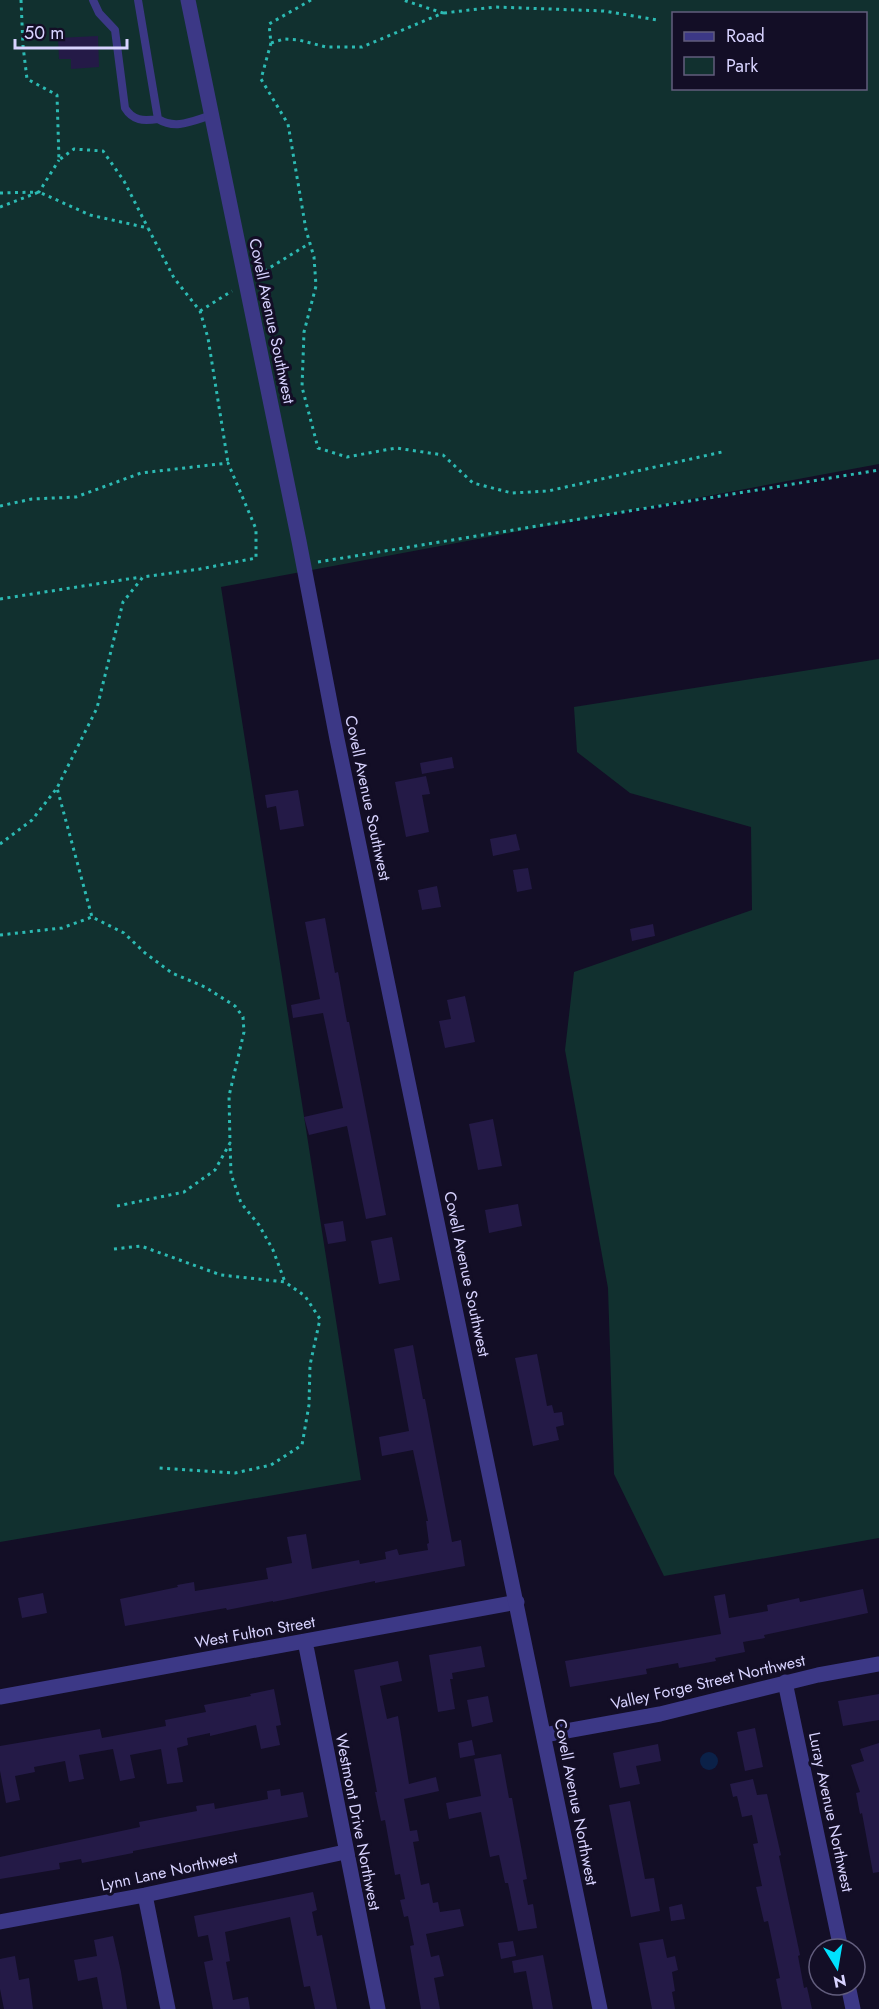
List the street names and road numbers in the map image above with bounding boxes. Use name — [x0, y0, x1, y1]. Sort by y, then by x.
street label: Covell Avenue Southwest — [243, 236, 301, 406]
street label: Covell Avenue Southwest — [339, 713, 397, 883]
street label: Covell Avenue Southwest — [438, 1189, 496, 1359]
street label: West Fulton Street — [193, 1610, 317, 1654]
street label: Valley Forge Street Northwest — [609, 1648, 807, 1716]
street label: Covell Avenue Northwest — [549, 1717, 603, 1887]
street label: Luray Avenue Northwest — [803, 1730, 859, 1894]
street label: Westmont Drive Northwest — [330, 1732, 386, 1913]
street label: Lynn Lane Northwest — [98, 1845, 240, 1897]

